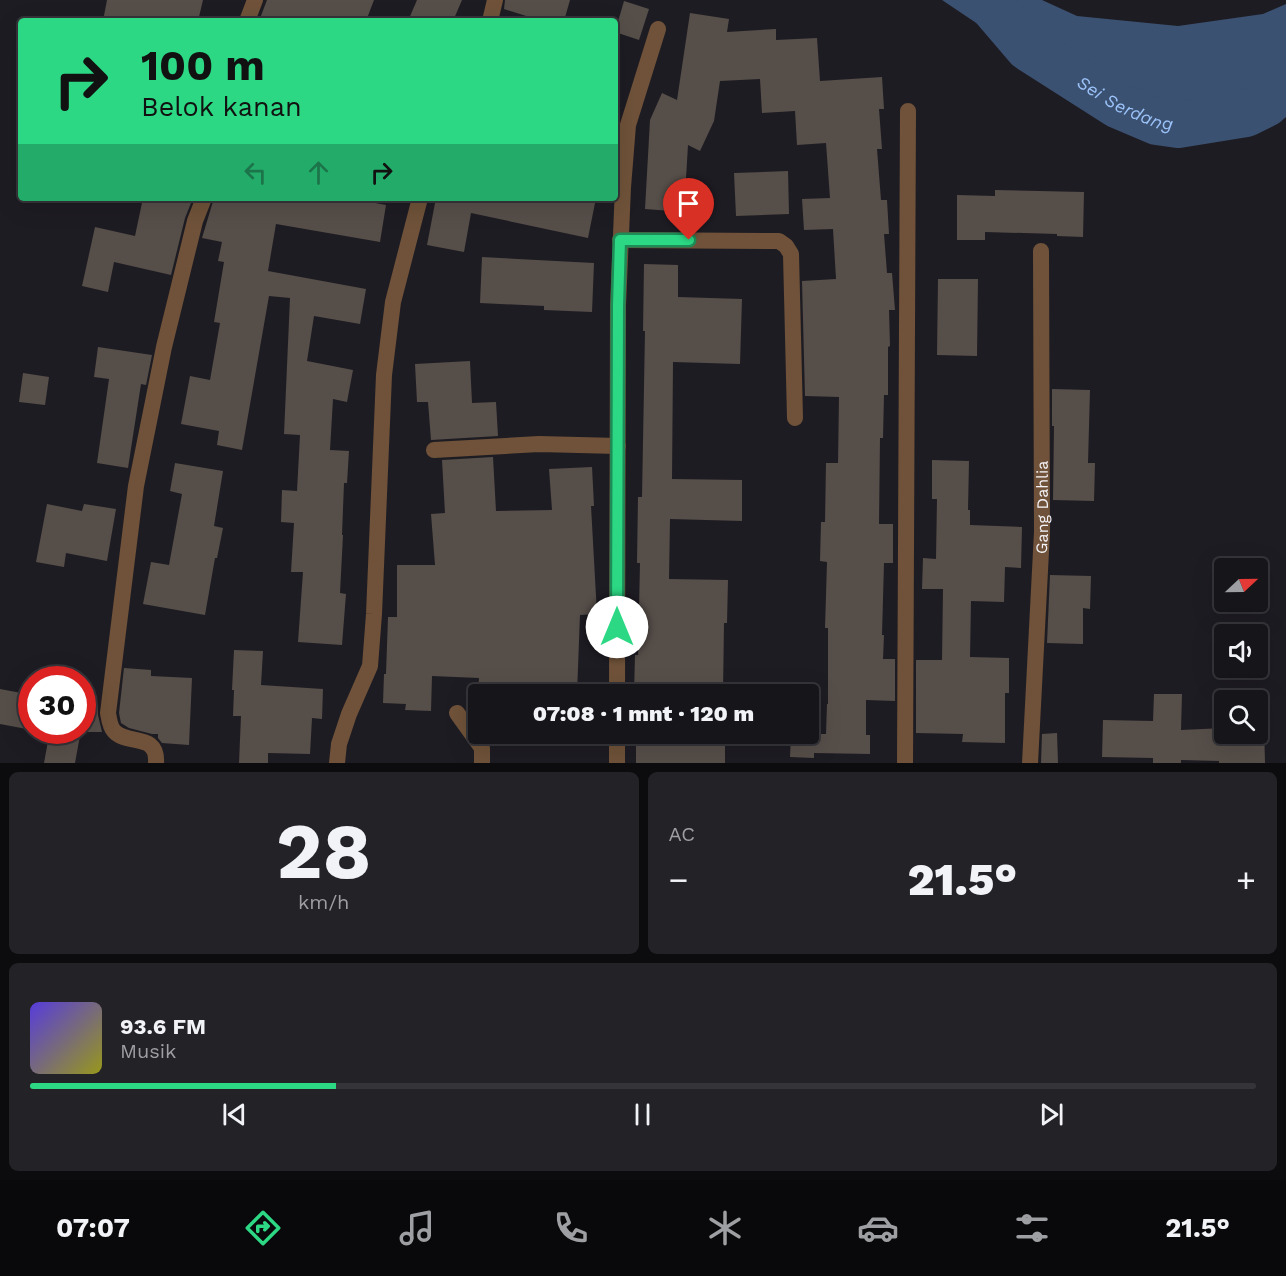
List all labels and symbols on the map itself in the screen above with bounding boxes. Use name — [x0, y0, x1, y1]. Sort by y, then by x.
water label: Sei Serdang — [1073, 71, 1175, 134]
pin — [663, 178, 714, 240]
street label: Gang Dahlia — [1032, 461, 1052, 554]
north arrow — [1214, 558, 1268, 612]
position arrow — [585, 595, 649, 659]
speed limit sign: 30 — [18, 666, 96, 744]

